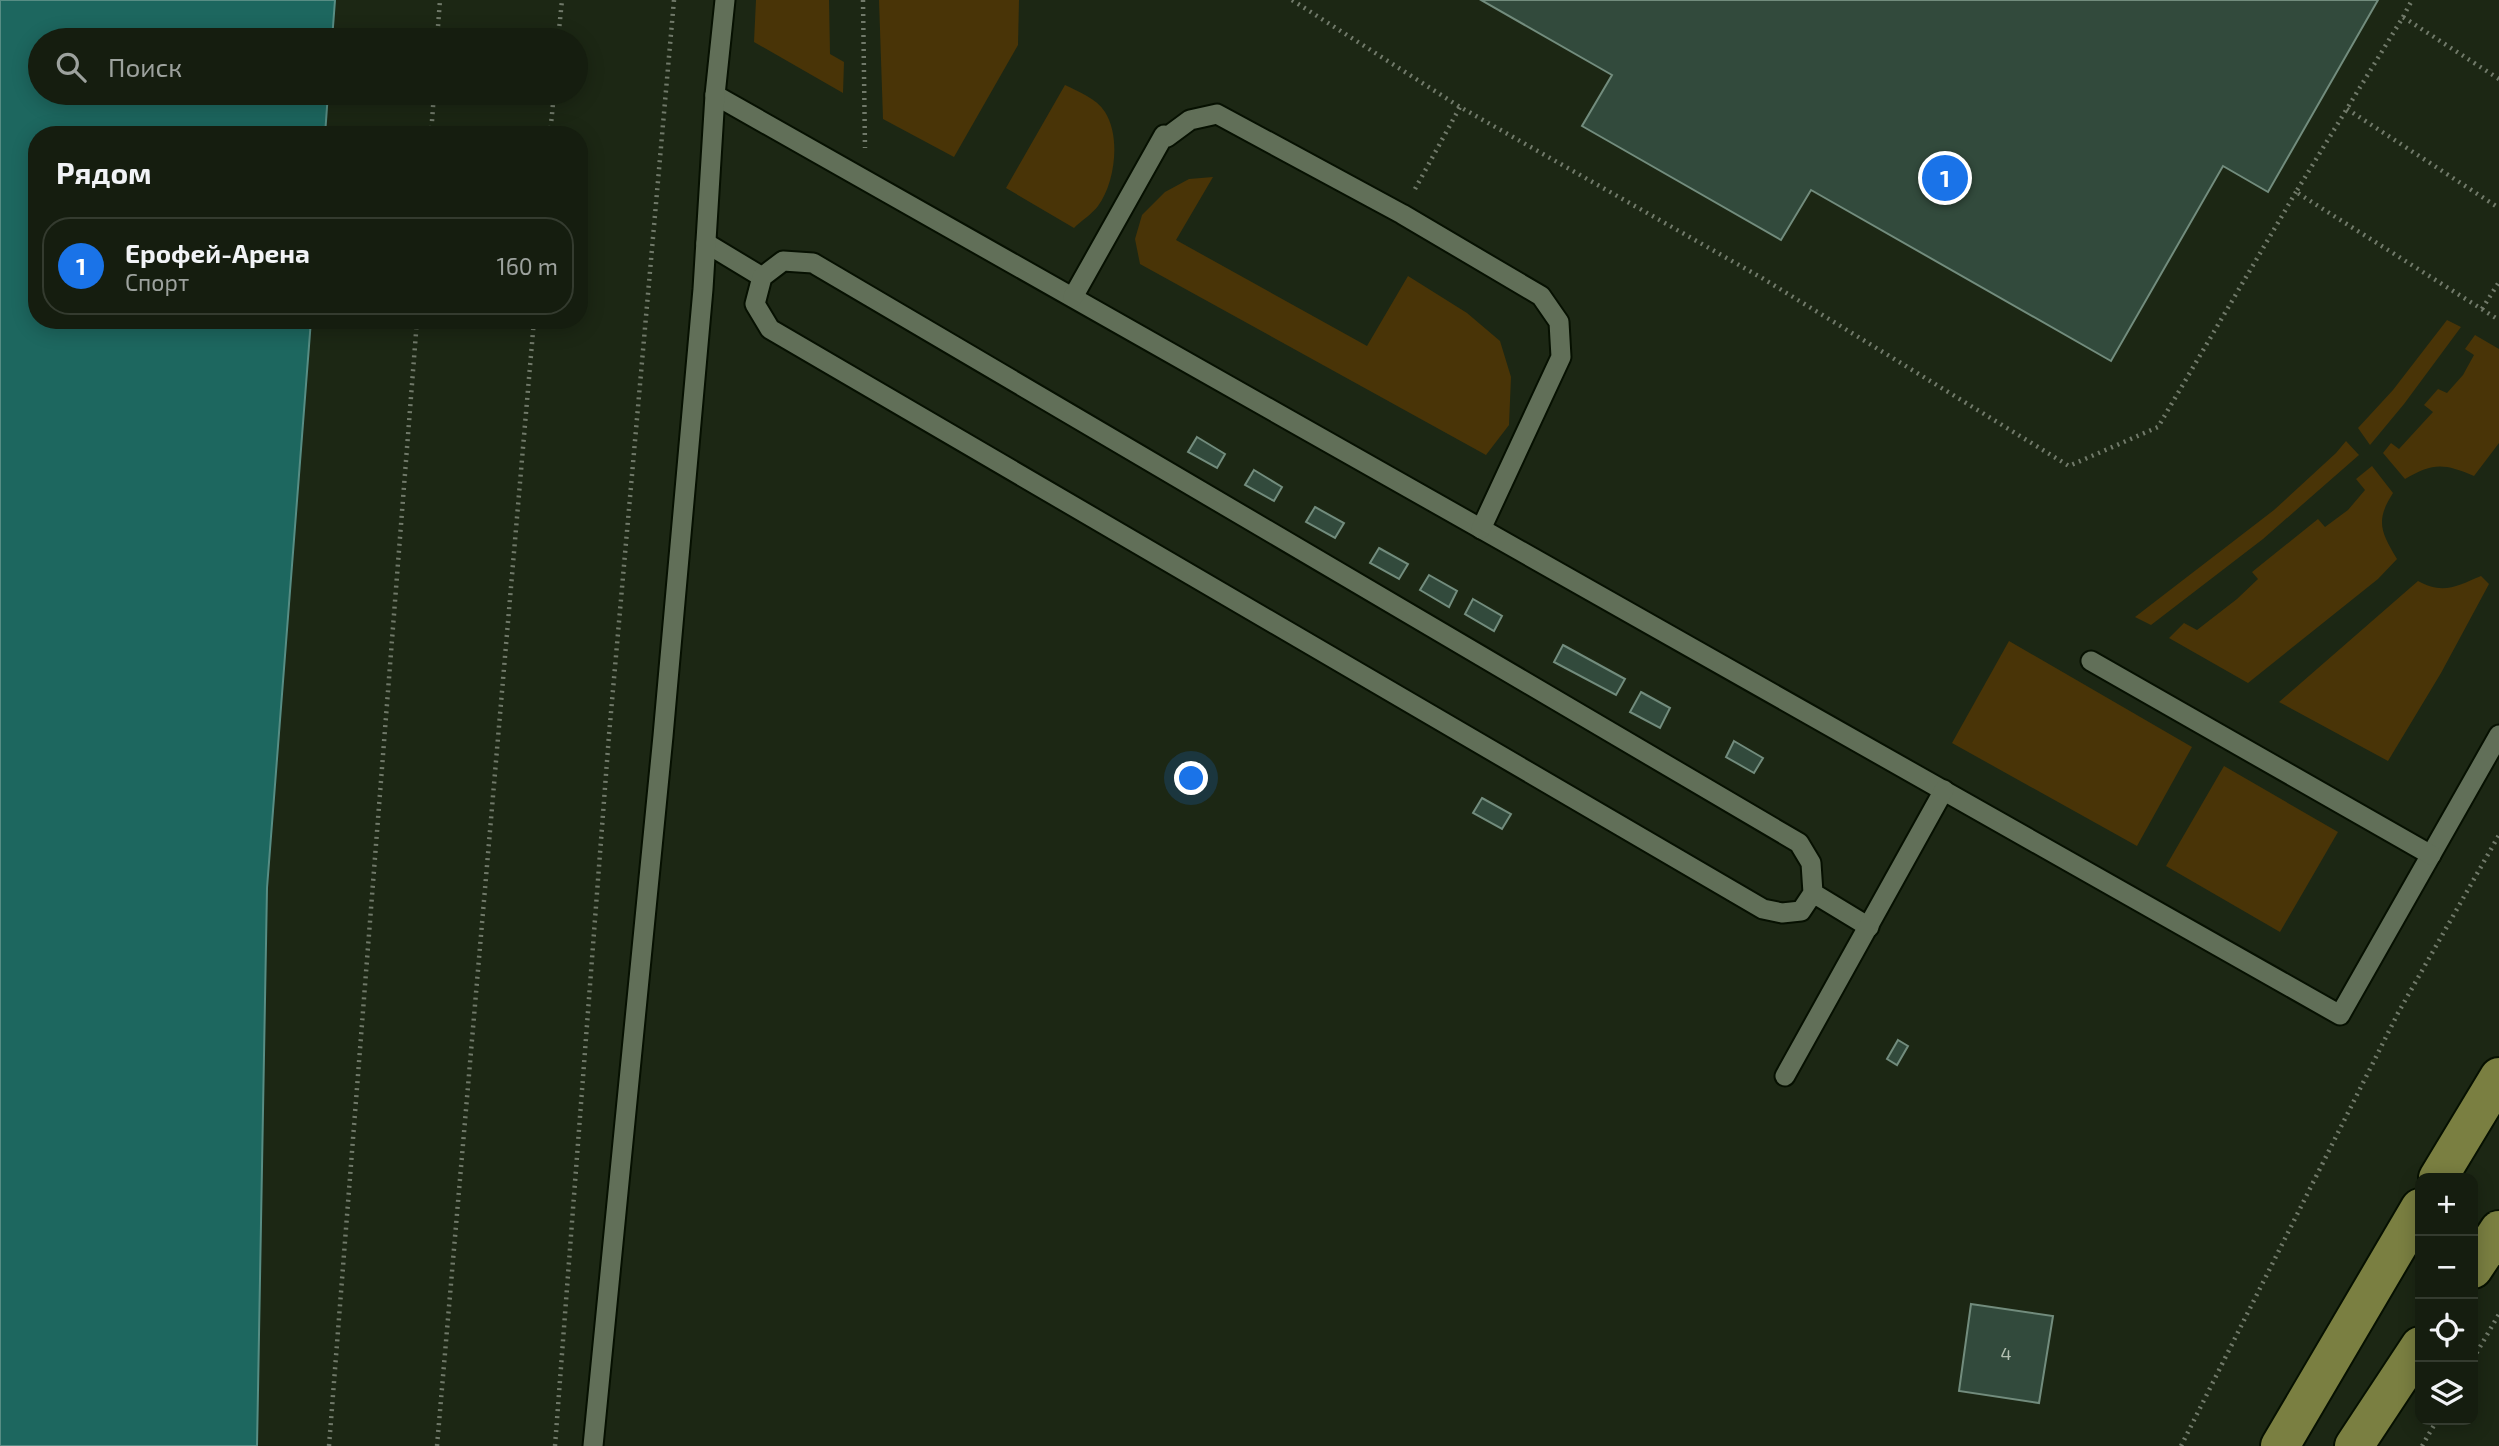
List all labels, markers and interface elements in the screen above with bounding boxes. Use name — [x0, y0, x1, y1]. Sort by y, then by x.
search box — [28, 28, 588, 105]
icon: search — [52, 48, 90, 86]
text: Поиск — [108, 51, 182, 82]
pin: 1 — [1922, 152, 1968, 204]
text: Рядом — [56, 154, 152, 190]
text: Ерофей-Арена — [125, 237, 310, 268]
text: 1 — [76, 252, 86, 280]
text: 160 m — [497, 252, 558, 280]
text: Спорт — [125, 268, 189, 296]
your location — [1174, 761, 1208, 795]
map controls — [2415, 1173, 2478, 1425]
button: + — [2415, 1173, 2478, 1236]
button: − — [2415, 1236, 2478, 1299]
button: locate — [2415, 1299, 2478, 1362]
house number: 4 — [2000, 1342, 2012, 1364]
button: layers — [2415, 1362, 2478, 1425]

